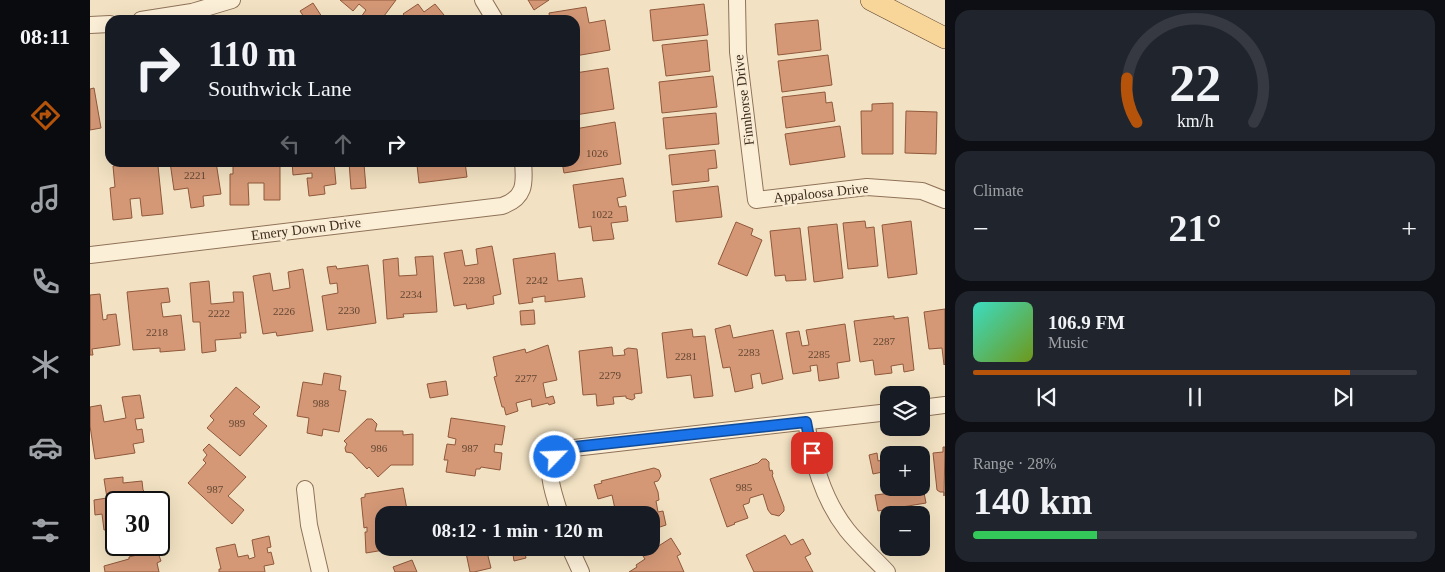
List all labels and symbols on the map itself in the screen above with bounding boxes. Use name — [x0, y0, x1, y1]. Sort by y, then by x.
street label: Finnhorse Drive — [731, 54, 757, 146]
house number: 1026 — [586, 147, 609, 159]
house number: 2221 — [184, 169, 206, 181]
street label: Appaloosa Drive — [773, 181, 869, 205]
house number: 1022 — [591, 208, 613, 220]
street label: Emery Down Drive — [250, 215, 362, 243]
house number: 2238 — [463, 274, 486, 286]
house number: 2242 — [526, 274, 548, 286]
house number: 2234 — [400, 288, 423, 300]
house number: 2230 — [338, 304, 361, 316]
house number: 2226 — [273, 305, 296, 317]
house number: 2222 — [208, 307, 230, 319]
house number: 2218 — [146, 326, 169, 338]
house number: 2287 — [873, 335, 896, 347]
house number: 2283 — [738, 346, 761, 358]
house number: 2285 — [808, 348, 831, 360]
house number: 2281 — [675, 350, 697, 362]
house number: 2279 — [599, 369, 622, 381]
house number: 2277 — [515, 372, 538, 384]
house number: 988 — [313, 397, 330, 409]
house number: 989 — [229, 417, 246, 429]
position arrow — [528, 430, 580, 482]
pin — [791, 432, 833, 474]
house number: 986 — [371, 442, 388, 454]
house number: 987 — [462, 442, 479, 454]
house number: 985 — [736, 481, 753, 493]
house number: 987 — [207, 483, 224, 495]
speed limit sign: 30 — [105, 491, 170, 556]

